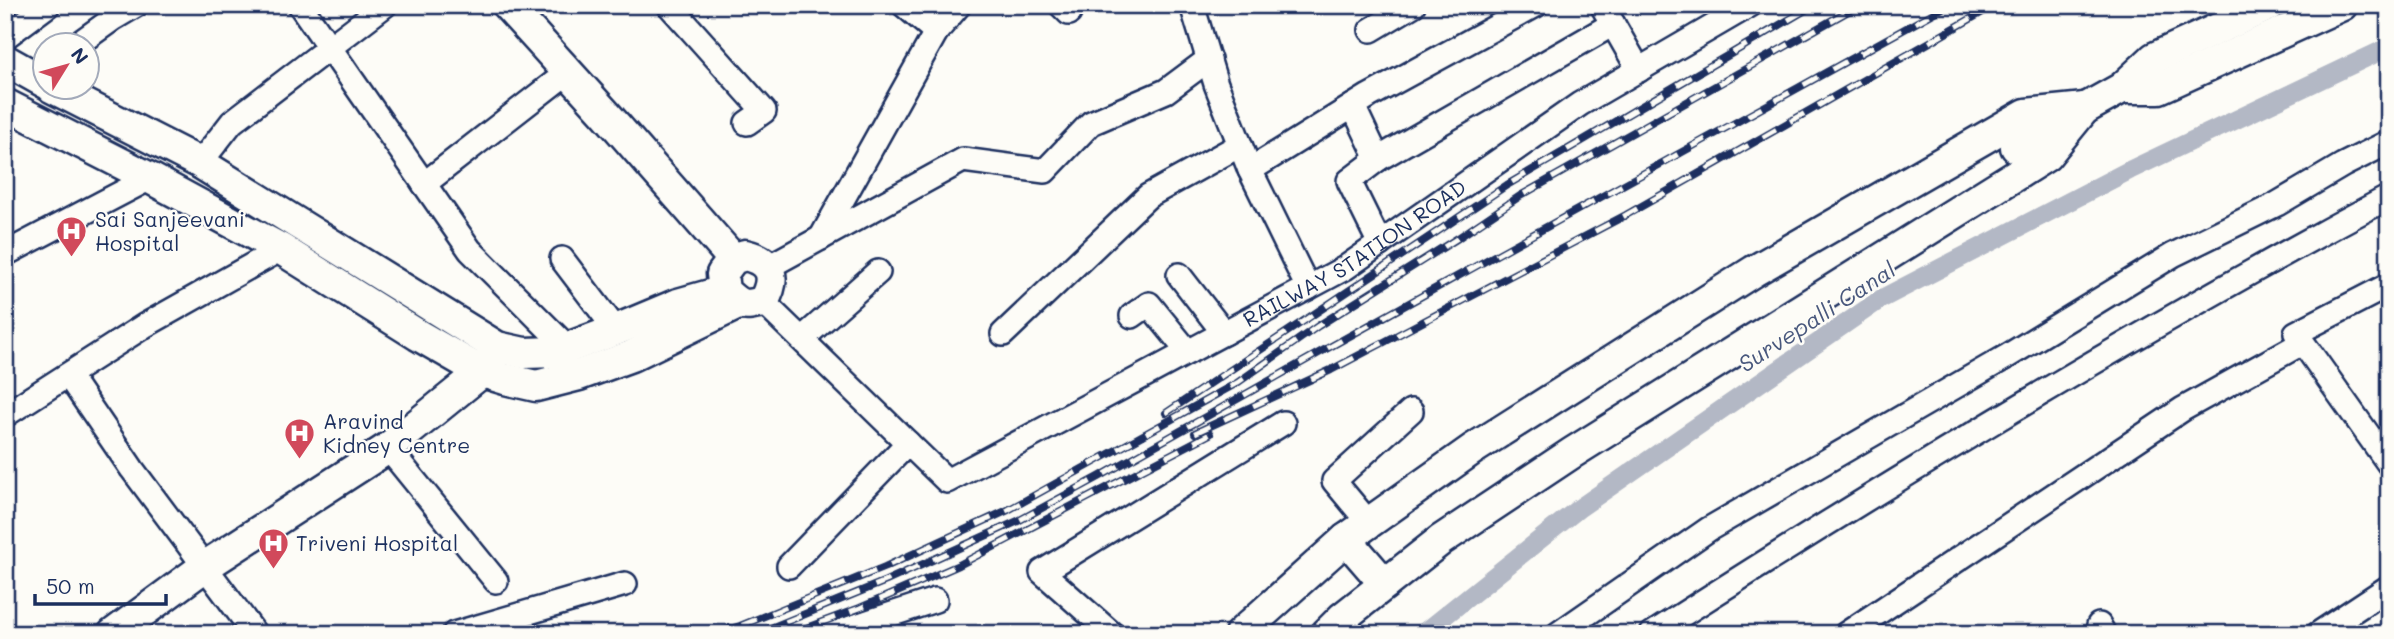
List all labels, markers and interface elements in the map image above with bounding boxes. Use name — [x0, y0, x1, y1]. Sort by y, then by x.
north arrow — [32, 32, 102, 102]
text: N — [66, 42, 94, 69]
street label: RAILWAY STATION ROAD — [1238, 173, 1471, 332]
place label: Sai Sanjeevani Hospital — [95, 205, 245, 256]
hospital icon: Sai Sanjeevani Hospital — [55, 215, 89, 259]
water label: Survepalli Canal — [1732, 254, 1901, 378]
place label: Aravind Kidney Centre — [323, 407, 470, 458]
hospital icon: Aravind Kidney Centre — [283, 417, 317, 461]
hospital icon: Triveni Hospital — [256, 527, 290, 571]
place label: Triveni Hospital — [296, 529, 458, 556]
scale bar — [35, 562, 166, 606]
text: 50 m — [46, 572, 95, 599]

